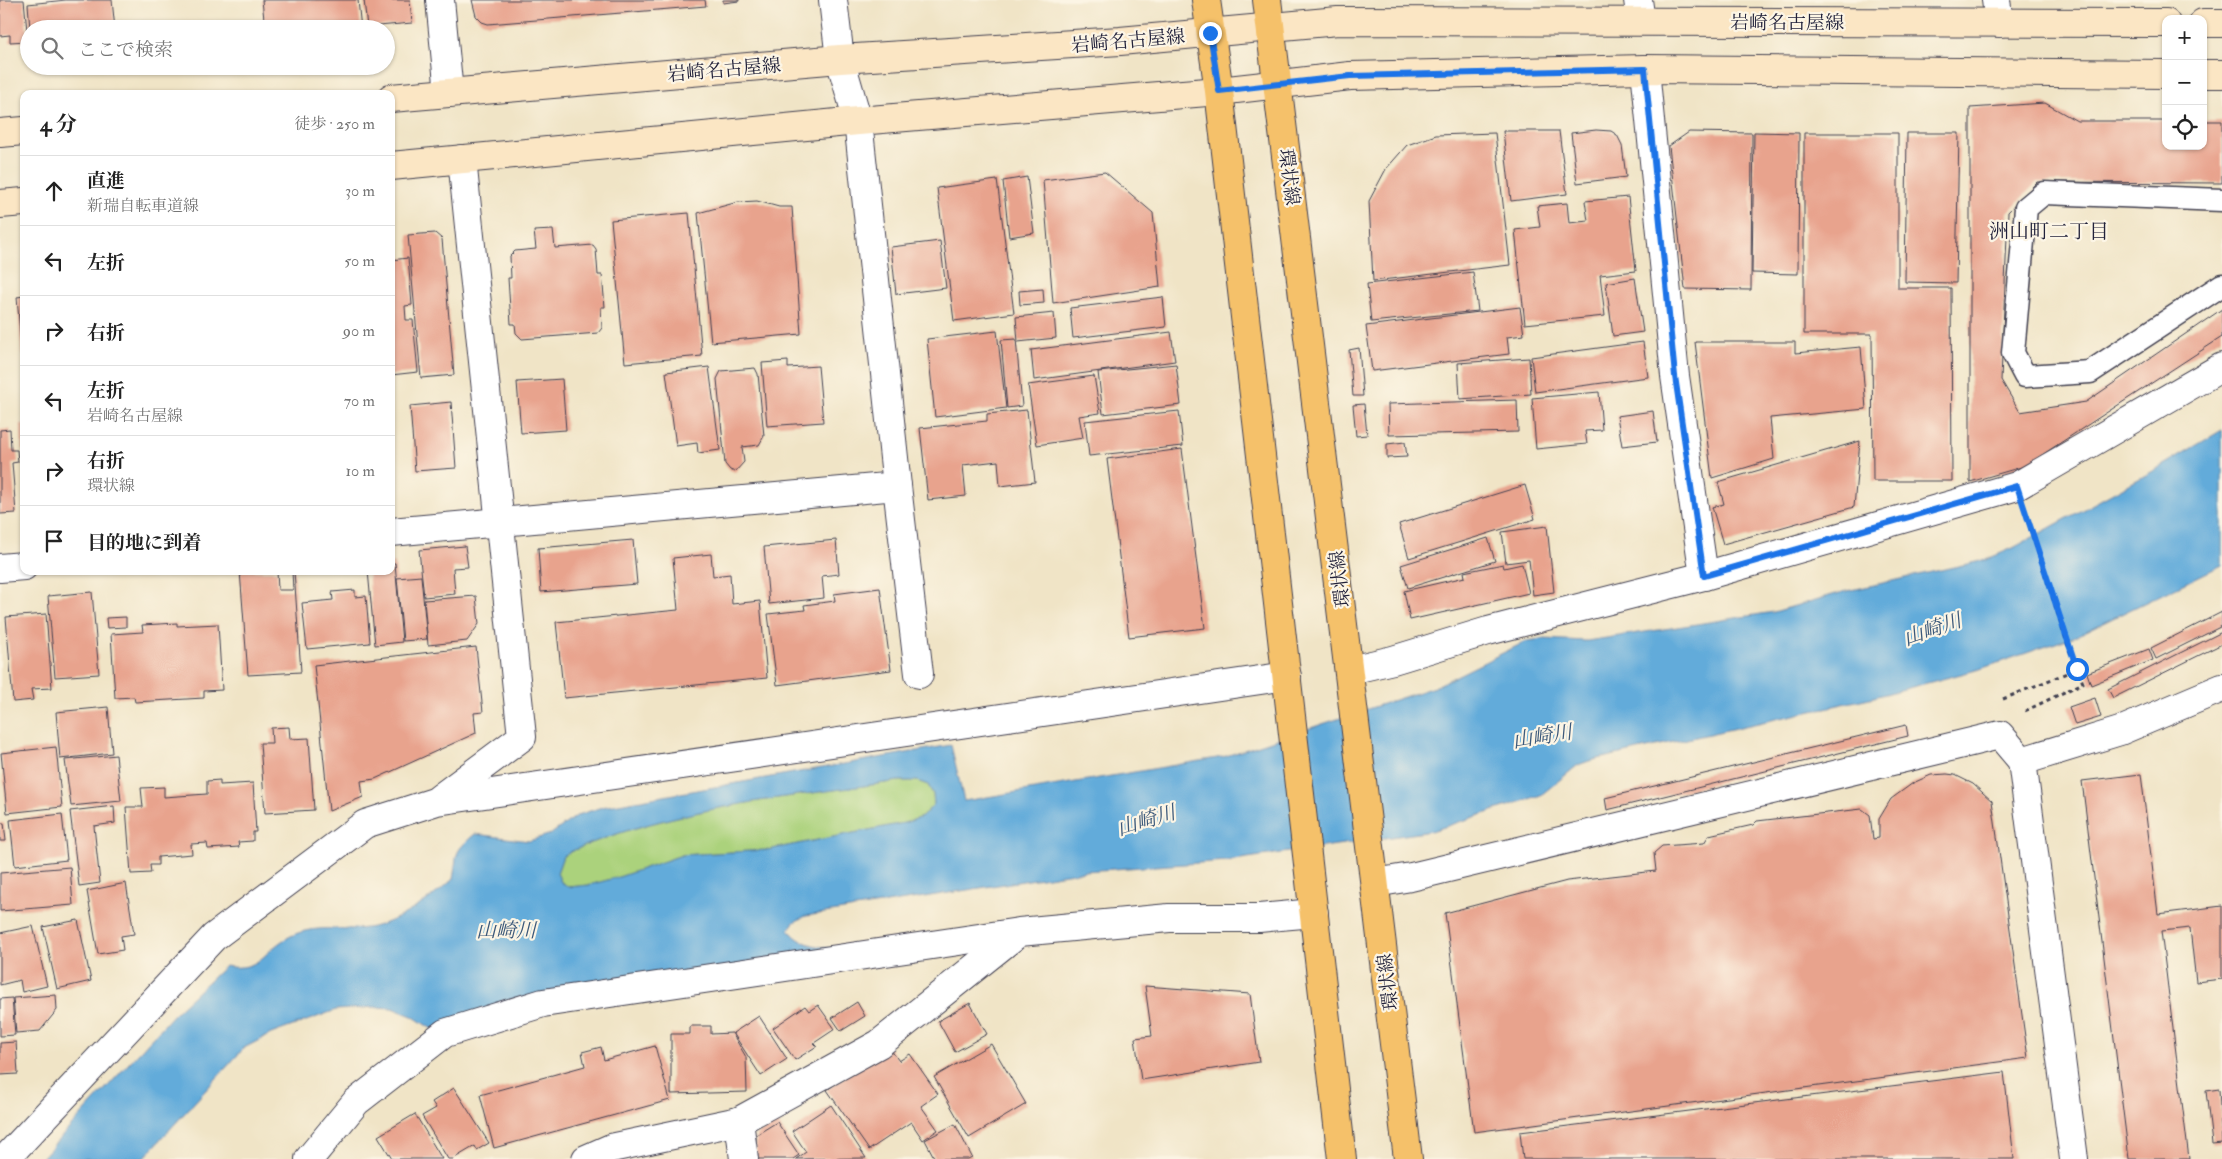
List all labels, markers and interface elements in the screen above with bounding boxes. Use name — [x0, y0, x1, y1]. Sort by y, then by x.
street label: 岩崎名古屋線 — [1730, 11, 1844, 35]
map controls — [2162, 15, 2207, 150]
button: + — [2162, 15, 2207, 60]
search box — [20, 20, 395, 75]
route end — [1199, 22, 1222, 45]
street label: 岩崎名古屋線 — [1070, 24, 1186, 58]
icon: search — [38, 34, 66, 62]
text: ここで検索 — [78, 38, 173, 62]
street label: 岩崎名古屋線 — [666, 53, 782, 87]
button: − — [2162, 60, 2207, 105]
button: locate — [2162, 105, 2207, 150]
text: 4 分 — [40, 111, 77, 138]
text: 徒歩 · 250 m — [294, 114, 375, 134]
street label: 環状線 — [1274, 147, 1304, 207]
text: 直進 — [87, 169, 125, 193]
icon: ahead — [40, 177, 68, 205]
text: 30 m — [345, 181, 375, 201]
text: 新瑞自転車道線 — [87, 196, 199, 216]
district label: 洲山町二丁目 — [1989, 219, 2109, 244]
icon: left — [40, 247, 68, 275]
text: 左折 — [87, 251, 125, 275]
text: 50 m — [344, 251, 375, 271]
icon: right — [40, 317, 68, 345]
text: 右折 — [87, 321, 125, 345]
text: 90 m — [343, 321, 375, 341]
text: 左折 — [87, 379, 125, 403]
icon: left — [40, 387, 68, 415]
text: 70 m — [344, 391, 375, 411]
text: 岩崎名古屋線 — [87, 406, 183, 426]
text: 右折 — [87, 449, 125, 473]
icon: right — [40, 457, 68, 485]
text: 10 m — [345, 461, 375, 481]
text: 環状線 — [87, 476, 135, 496]
icon: arrive — [40, 527, 68, 555]
text: 目的地に到着 — [87, 531, 201, 555]
street label: 環状線 — [1325, 549, 1355, 609]
water label: 山崎川 — [1900, 607, 1966, 651]
route start — [2066, 658, 2089, 681]
water label: 山崎川 — [1510, 719, 1576, 754]
water label: 山崎川 — [1114, 799, 1180, 841]
water label: 山崎川 — [476, 918, 538, 943]
street label: 環状線 — [1373, 952, 1403, 1012]

